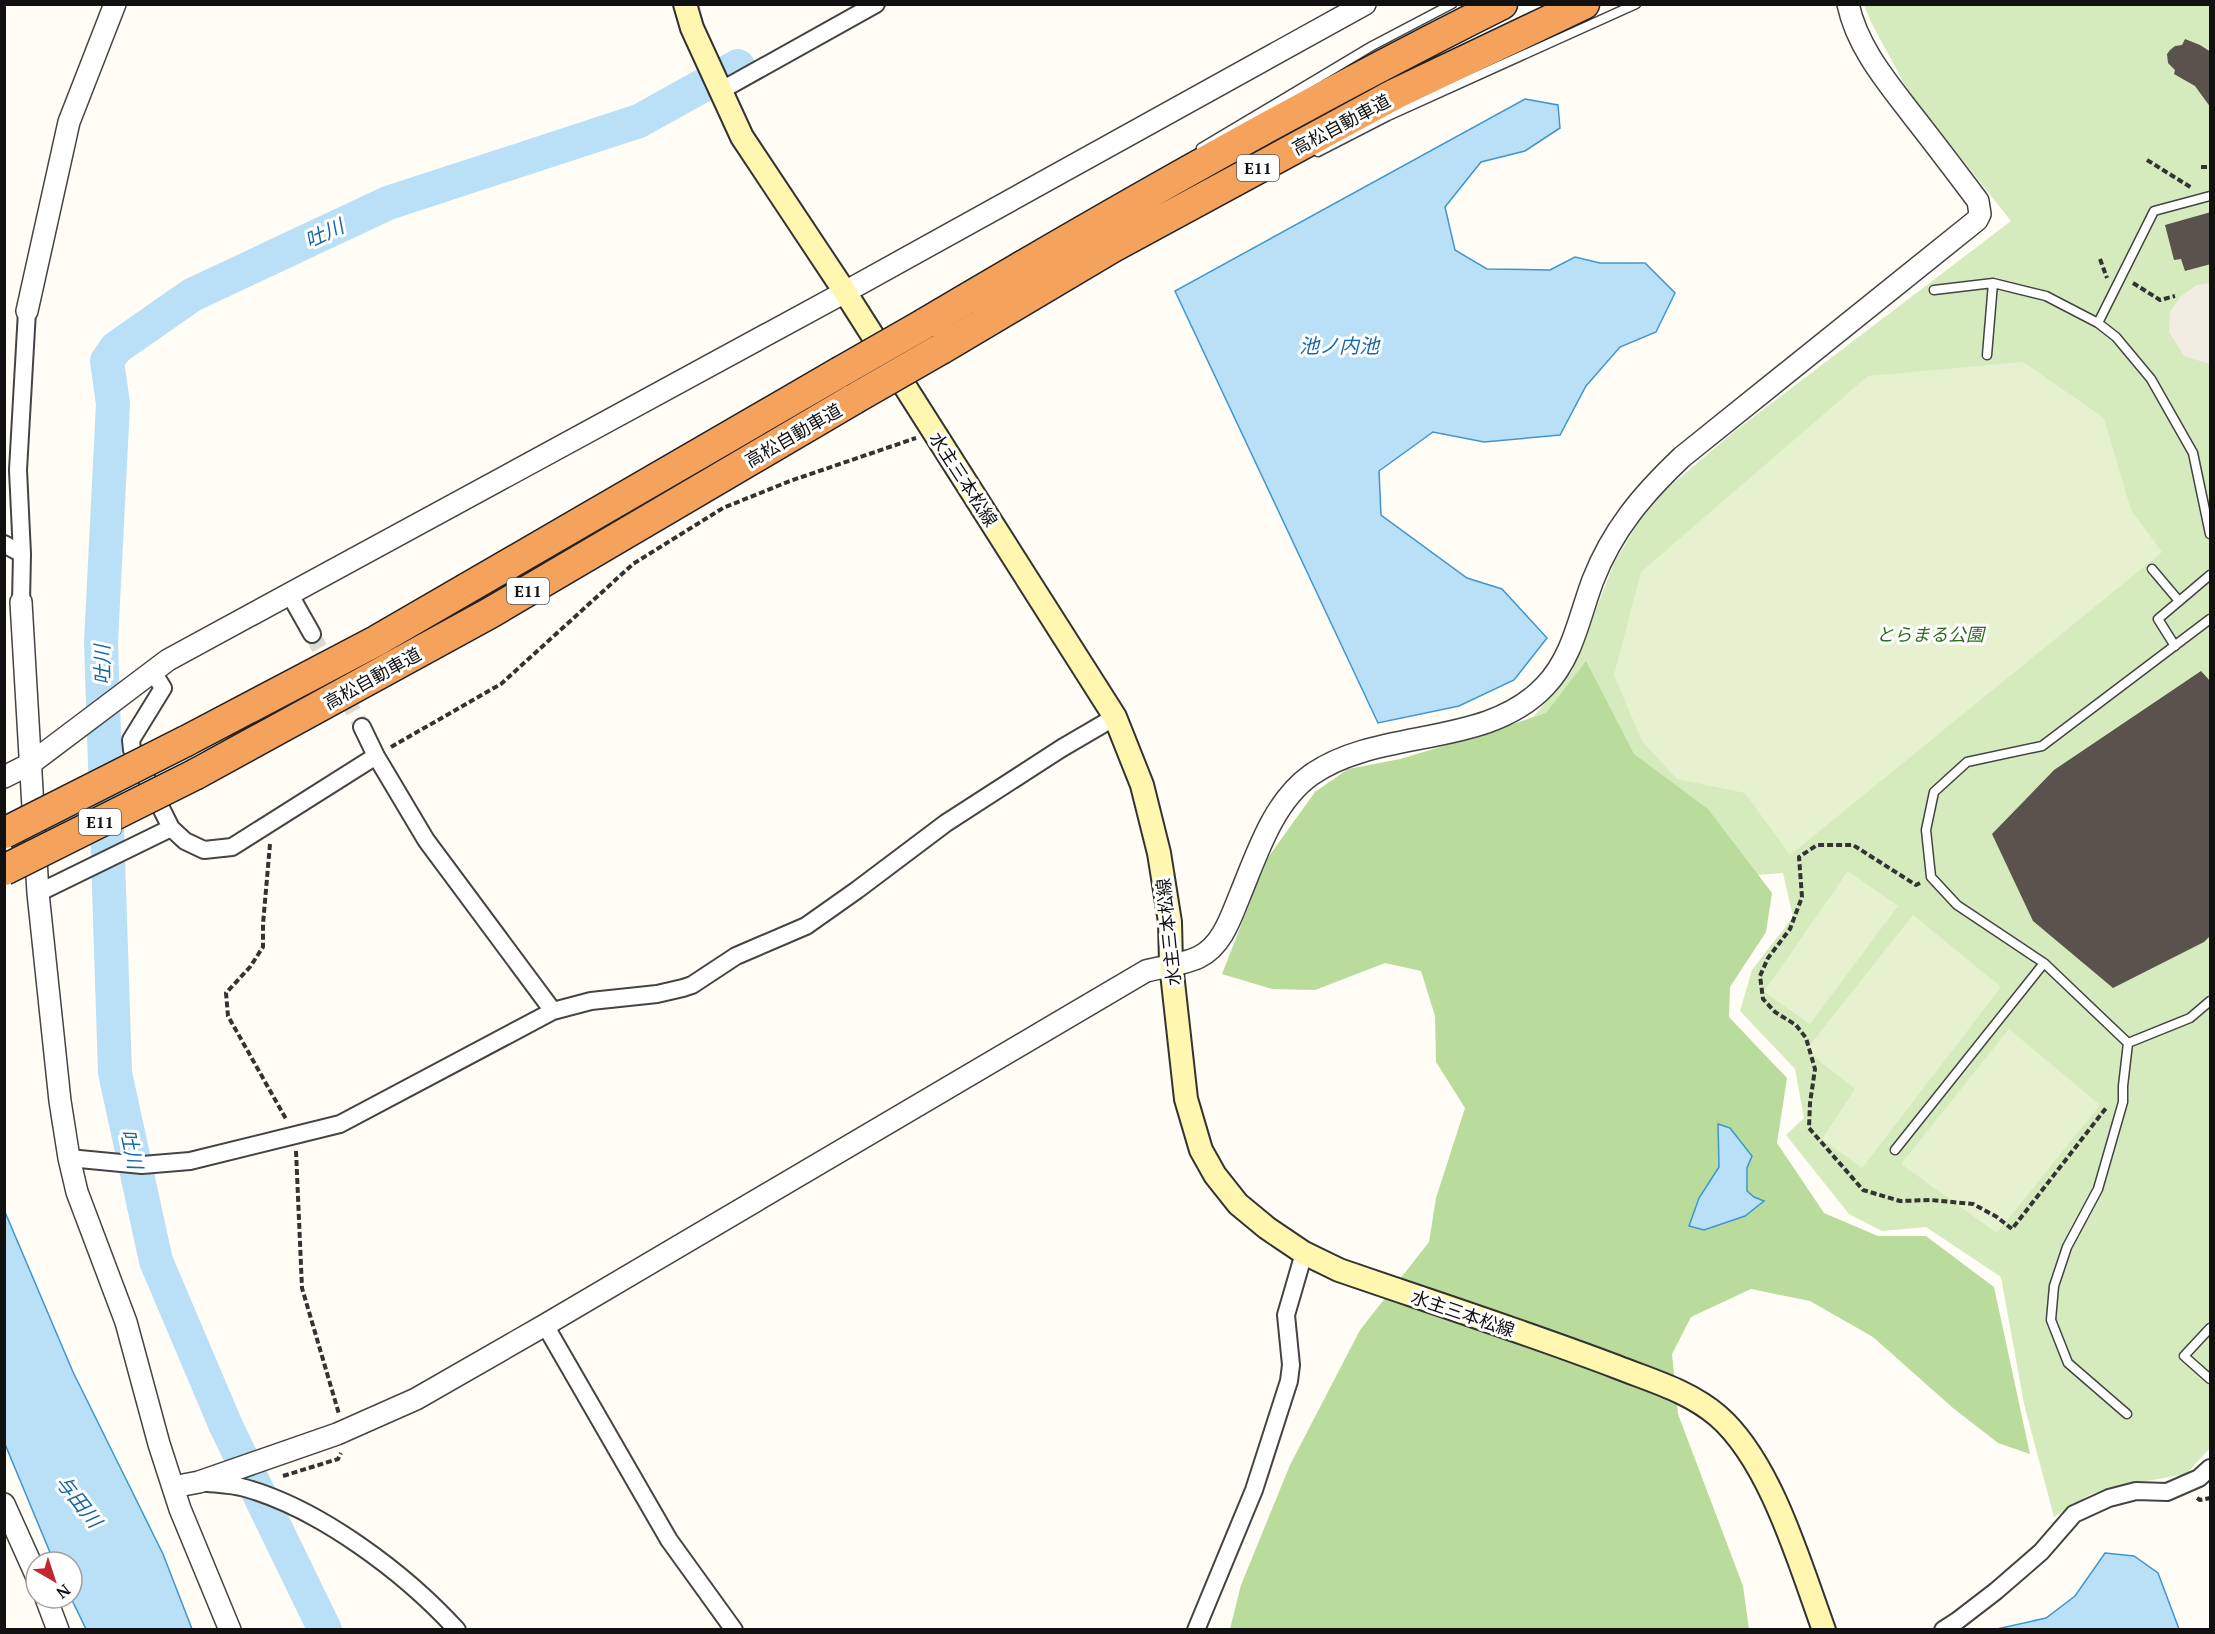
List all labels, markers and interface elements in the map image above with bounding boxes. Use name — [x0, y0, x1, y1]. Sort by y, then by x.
street label: 高松自動車道 — [1288, 88, 1394, 160]
road number: E11 — [1237, 155, 1279, 181]
water label: 吐川 — [300, 211, 350, 254]
water label: 池ノ内池 — [1299, 332, 1381, 359]
street label: 高松自動車道 — [740, 398, 846, 472]
street label: 水主三本松線 — [925, 427, 1003, 531]
road number: E11 — [507, 578, 549, 604]
park label: とらまる公園 — [1876, 622, 1987, 646]
street label: 高松自動車道 — [319, 641, 425, 715]
water label: 吐川 — [88, 643, 116, 685]
road number: E11 — [79, 809, 121, 835]
street label: 水主三本松線 — [1150, 877, 1186, 987]
water label: 吐川 — [115, 1127, 150, 1173]
street label: 水主三本松線 — [1408, 1284, 1518, 1342]
water label: 与田川 — [50, 1469, 109, 1535]
north arrow — [24, 1550, 84, 1610]
text: N — [52, 1579, 75, 1604]

